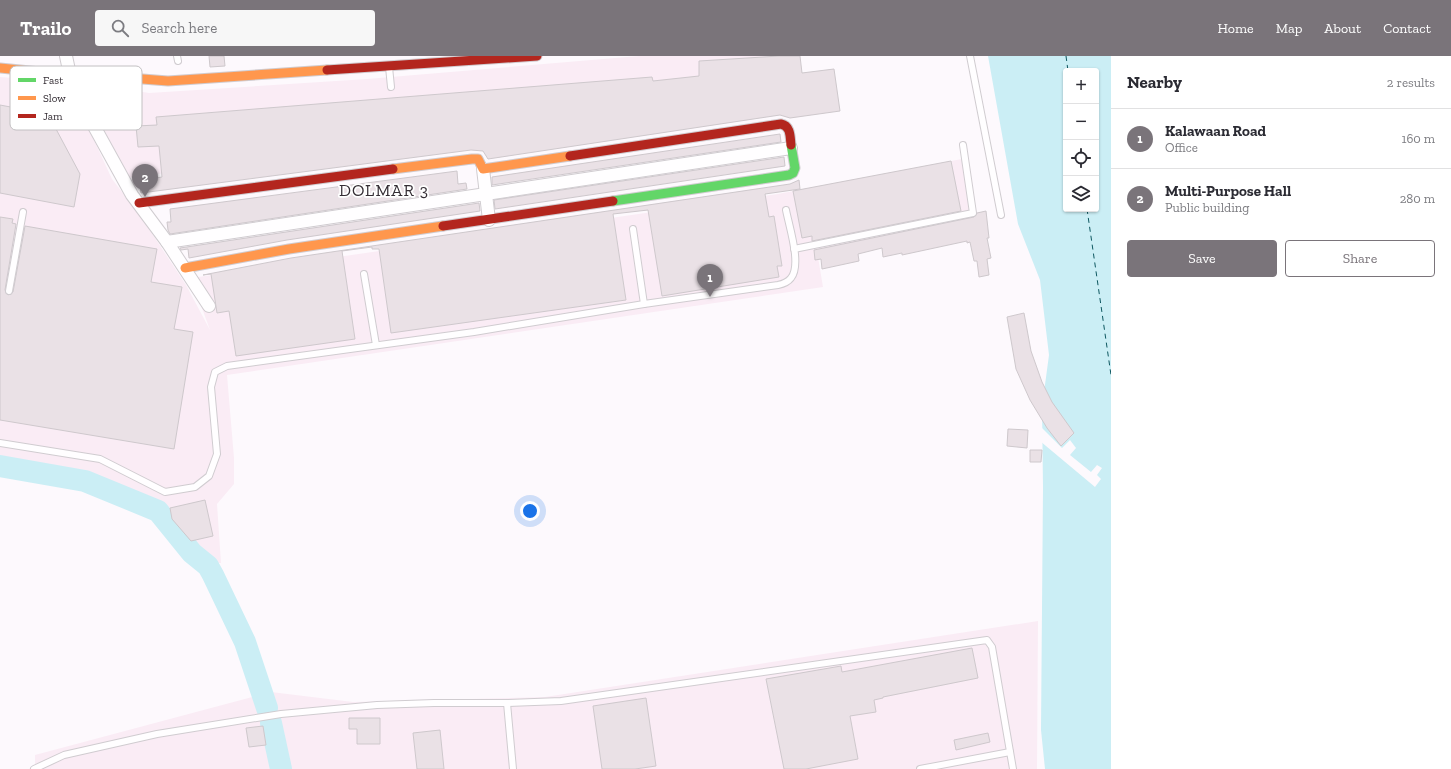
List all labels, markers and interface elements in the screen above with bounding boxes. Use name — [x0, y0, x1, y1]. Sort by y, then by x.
search box — [95, 10, 375, 46]
text: Trailo — [20, 17, 71, 40]
icon: search — [109, 17, 131, 39]
text: Search here — [141, 19, 217, 37]
text: Home — [1218, 20, 1254, 37]
text: Map — [1276, 20, 1302, 37]
text: About — [1324, 20, 1361, 37]
text: Contact — [1383, 20, 1431, 37]
legend — [10, 66, 142, 130]
map controls — [1063, 68, 1099, 212]
button: + — [1063, 68, 1099, 104]
text: Nearby — [1127, 72, 1182, 92]
text: Fast — [43, 74, 64, 87]
text: 2 results — [1387, 75, 1435, 90]
text: Slow — [43, 92, 66, 105]
button: − — [1063, 104, 1099, 140]
text: Jam — [43, 110, 63, 123]
text: Kalawaan Road — [1165, 122, 1266, 140]
text: 1 — [1137, 131, 1143, 146]
text: 160 m — [1401, 131, 1435, 146]
button: locate — [1063, 140, 1099, 176]
text: Office — [1165, 140, 1198, 155]
pin: 2 — [132, 164, 158, 197]
button: layers — [1063, 176, 1099, 212]
district label: DOLMAR 3 — [339, 180, 429, 200]
text: Multi-Purpose Hall — [1165, 182, 1291, 200]
text: 2 — [1137, 191, 1143, 206]
text: 280 m — [1400, 191, 1435, 206]
text: Public building — [1165, 200, 1249, 215]
button: Save — [1127, 240, 1277, 277]
button: Share — [1285, 240, 1435, 277]
pin: 1 — [697, 264, 723, 297]
your location — [520, 501, 540, 521]

